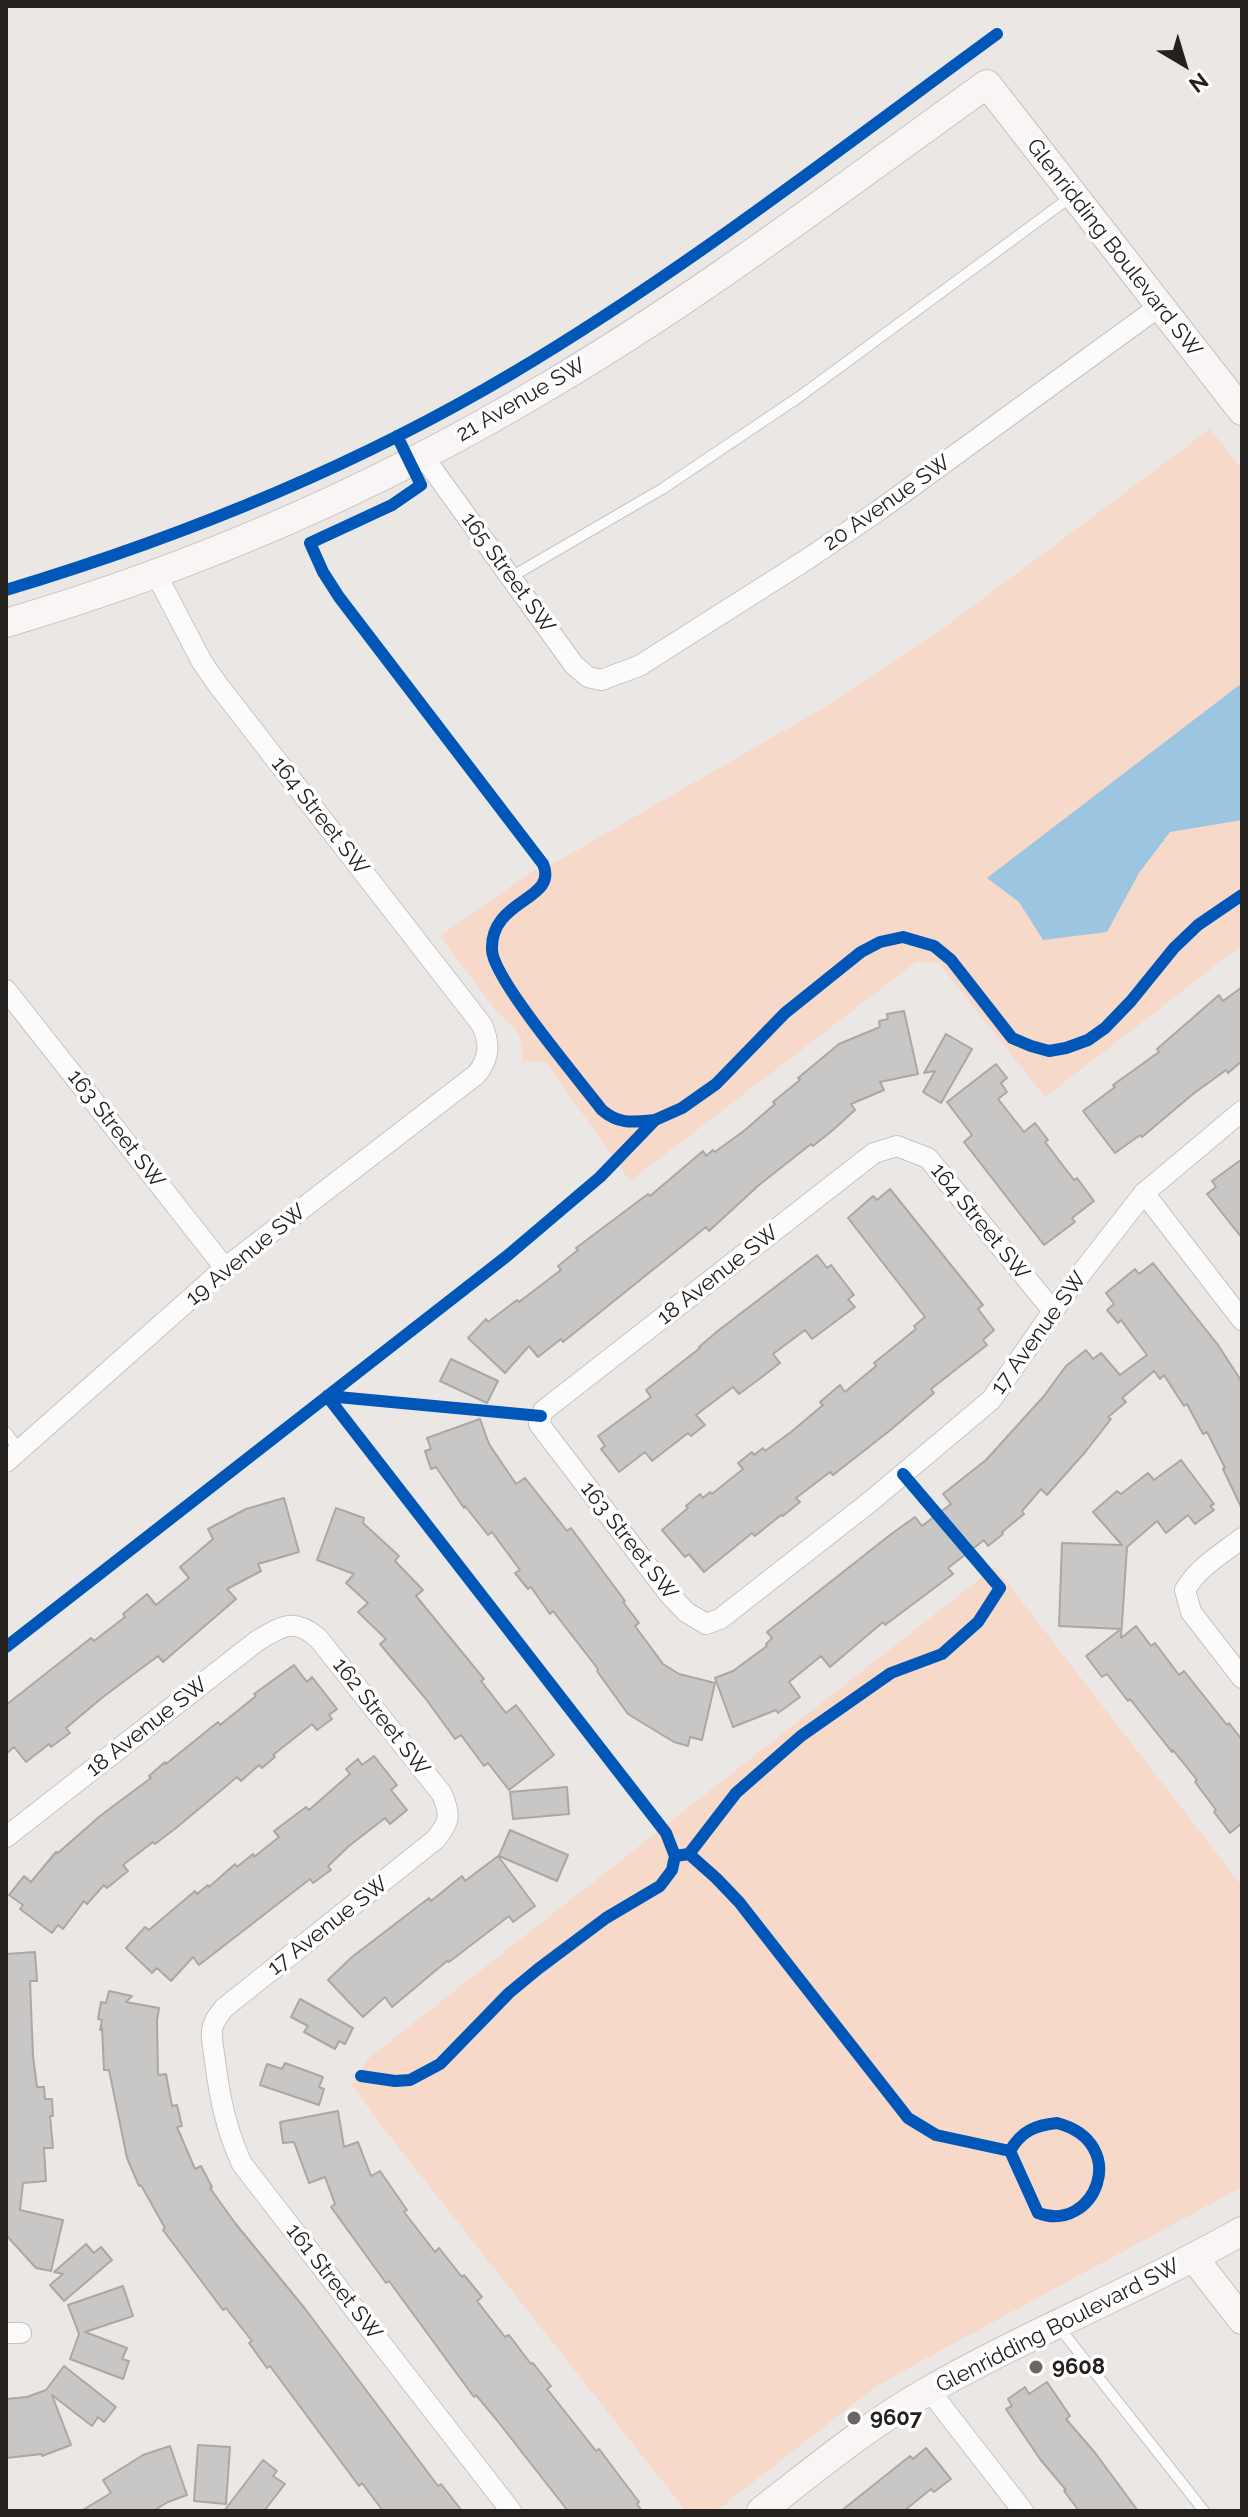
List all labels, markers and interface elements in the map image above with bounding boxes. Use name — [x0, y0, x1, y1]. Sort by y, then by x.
north arrow — [1144, 24, 1224, 104]
text: N — [1184, 67, 1213, 98]
street label: Glenridding Boulevard SW — [1021, 134, 1207, 362]
street label: 21 Avenue SW — [451, 352, 591, 448]
street label: 20 Avenue SW — [818, 449, 956, 557]
street label: 165 Street SW — [455, 507, 561, 639]
street label: 164 Street SW — [266, 752, 374, 880]
street label: 163 Street SW — [62, 1065, 170, 1193]
street label: 164 Street SW — [925, 1158, 1035, 1286]
street label: 19 Avenue SW — [181, 1199, 311, 1311]
street label: 18 Avenue SW — [652, 1219, 784, 1331]
street label: 17 Avenue SW — [986, 1266, 1092, 1400]
street label: 163 Street SW — [575, 1477, 683, 1605]
street label: 162 Street SW — [327, 1653, 435, 1781]
street label: 18 Avenue SW — [81, 1671, 213, 1783]
street label: 17 Avenue SW — [263, 1871, 393, 1981]
street label: 161 Street SW — [280, 2219, 388, 2345]
street label: Glenridding Boulevard SW — [932, 2253, 1184, 2399]
place label: 9608 — [1052, 2354, 1105, 2380]
marker: 9608 — [1027, 2358, 1045, 2376]
place label: 9607 — [870, 2405, 922, 2431]
marker: 9607 — [845, 2409, 863, 2427]

